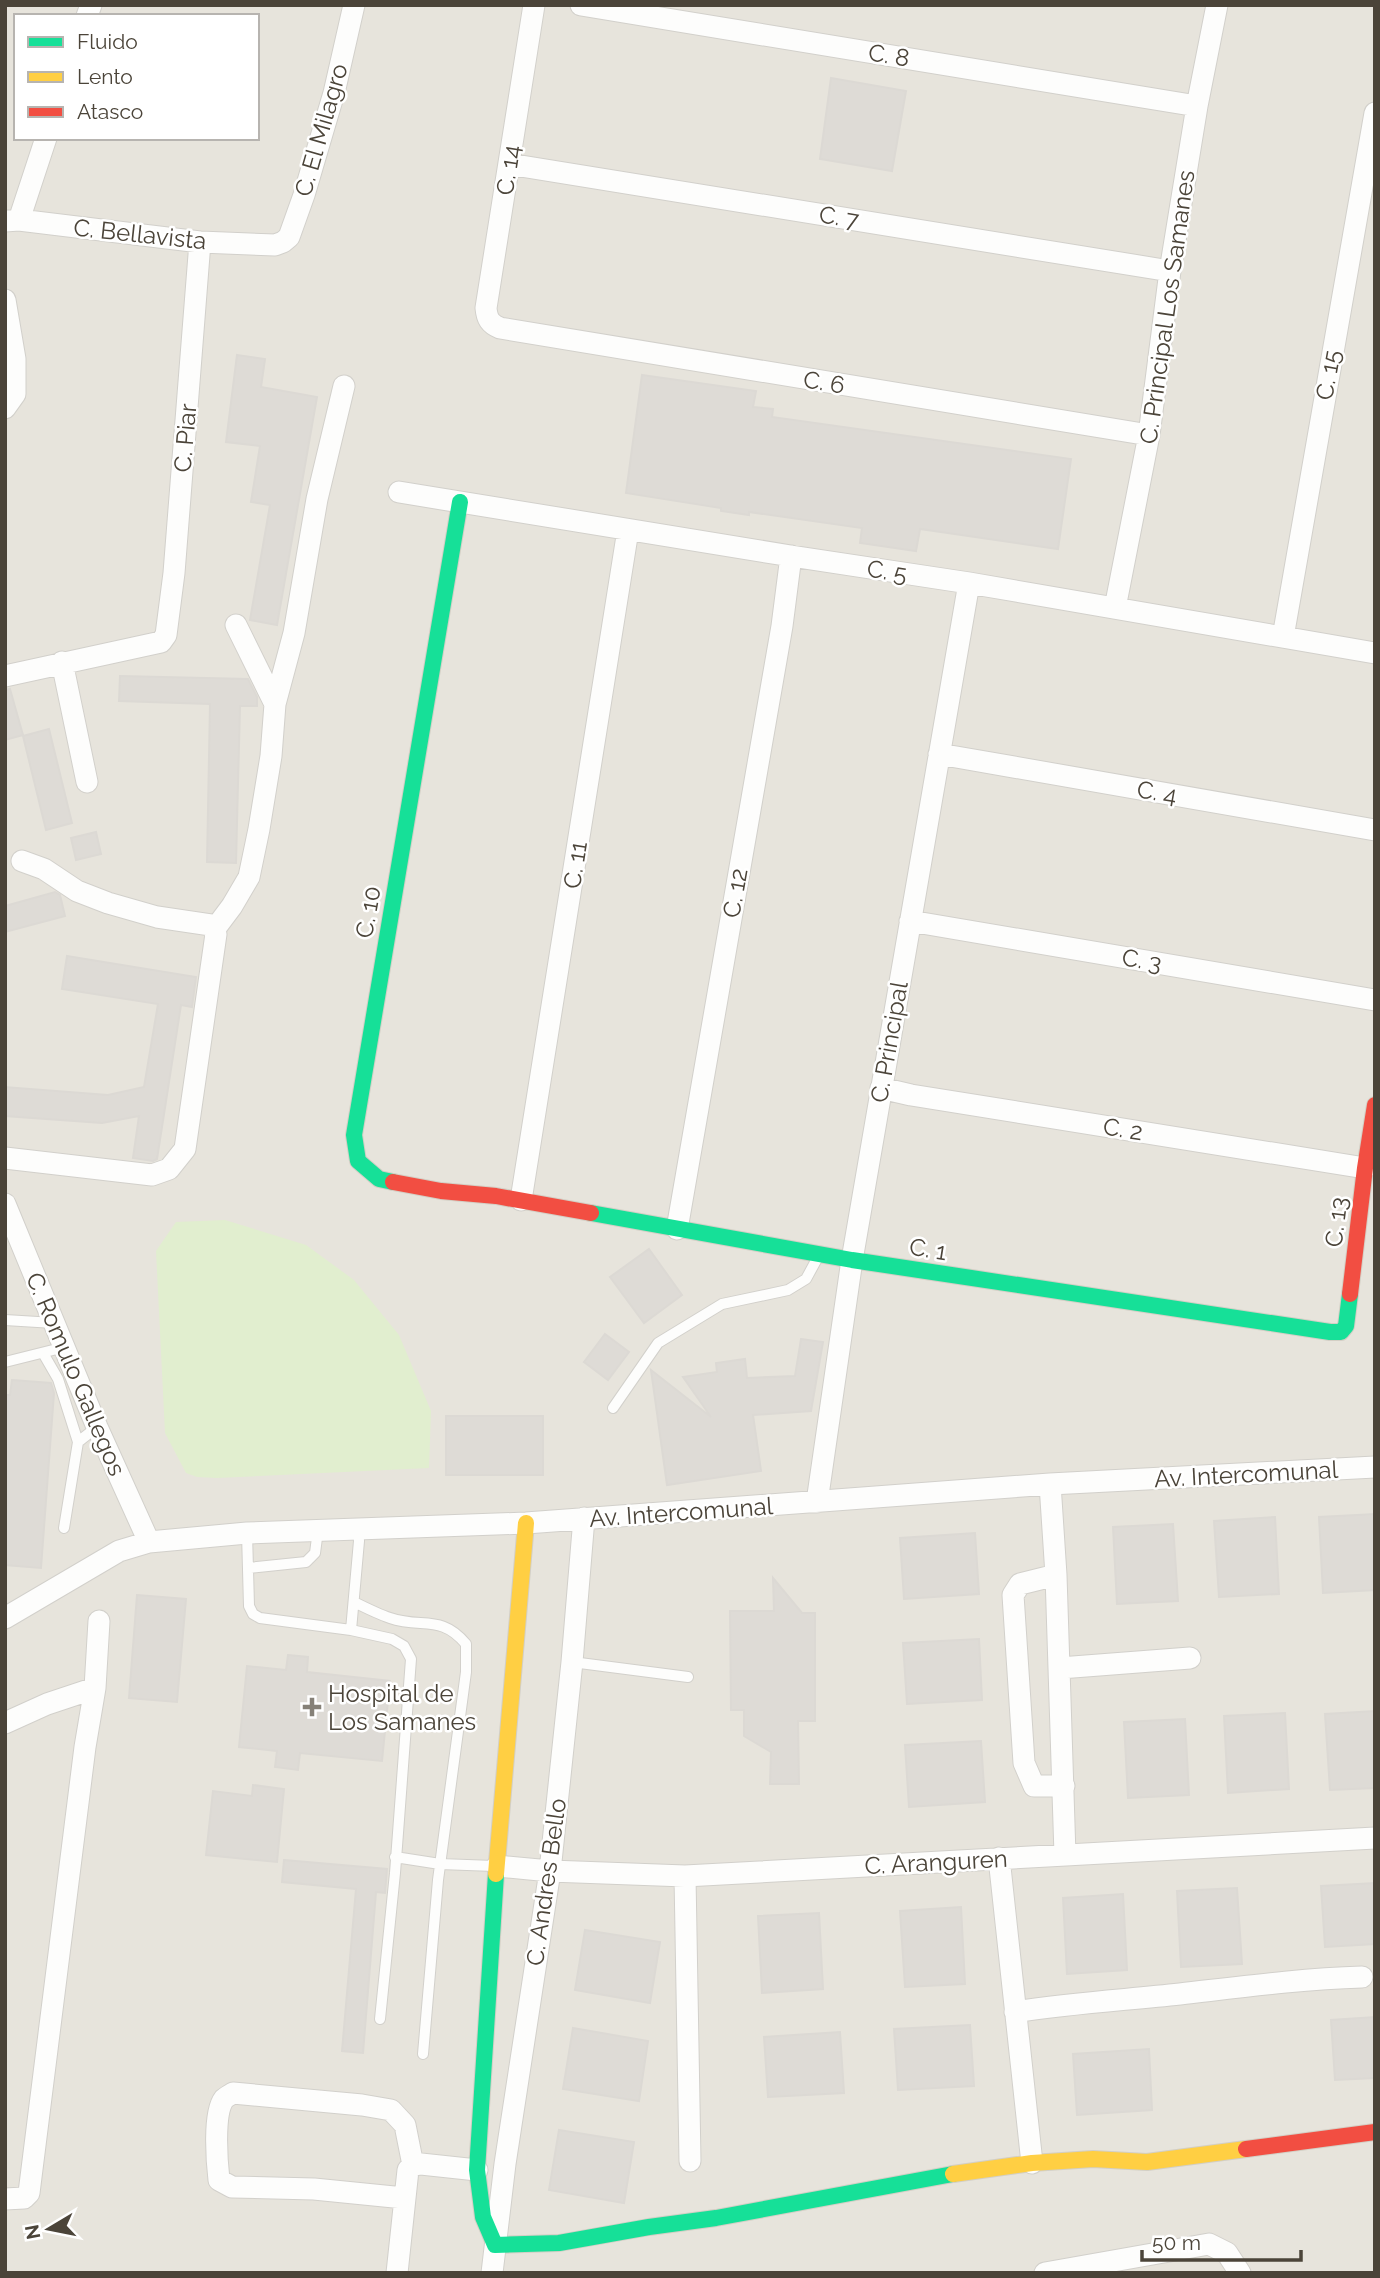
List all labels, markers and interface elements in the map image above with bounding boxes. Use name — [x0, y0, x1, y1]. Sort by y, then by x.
legend — [14, 14, 259, 140]
text: Fluido — [77, 29, 138, 54]
street label: C. 8 — [866, 37, 912, 73]
street label: C. El Milagro — [288, 60, 354, 200]
text: Lento — [77, 64, 133, 89]
text: Atasco — [77, 99, 143, 124]
street label: C. 14 — [490, 143, 526, 197]
street label: C. Principal Los Samanes — [1133, 168, 1201, 446]
street label: C. 7 — [817, 200, 861, 234]
street label: C. Bellavista — [72, 213, 208, 255]
street label: C. 15 — [1309, 348, 1347, 402]
street label: C. 6 — [801, 364, 847, 400]
street label: C. Piar — [168, 402, 202, 474]
street label: C. 5 — [865, 554, 909, 588]
street label: C. 4 — [1135, 774, 1179, 810]
street label: C. 11 — [557, 839, 593, 891]
street label: C. 12 — [716, 866, 754, 920]
street label: C. 10 — [349, 884, 387, 940]
street label: C. 3 — [1120, 942, 1164, 978]
street label: C. Principal — [864, 979, 914, 1105]
street label: C. 2 — [1101, 1112, 1145, 1146]
street label: C. 13 — [1319, 1195, 1353, 1249]
street label: C. 1 — [907, 1232, 949, 1266]
street label: C. Romulo Gallegos — [20, 1268, 132, 1480]
street label: Av. Intercomunal — [1153, 1455, 1339, 1493]
street label: Av. Intercomunal — [588, 1491, 774, 1533]
place label: Hospital de Los Samanes — [328, 1679, 476, 1736]
marker: Hospital de Los Samanes — [302, 1697, 322, 1717]
street label: C. Andres Bello — [520, 1796, 572, 1968]
street label: C. Aranguren — [864, 1844, 1008, 1880]
north arrow — [14, 2194, 84, 2264]
scale bar — [1142, 2218, 1301, 2262]
text: N — [20, 2223, 44, 2241]
text: 50 m — [1152, 2230, 1201, 2255]

